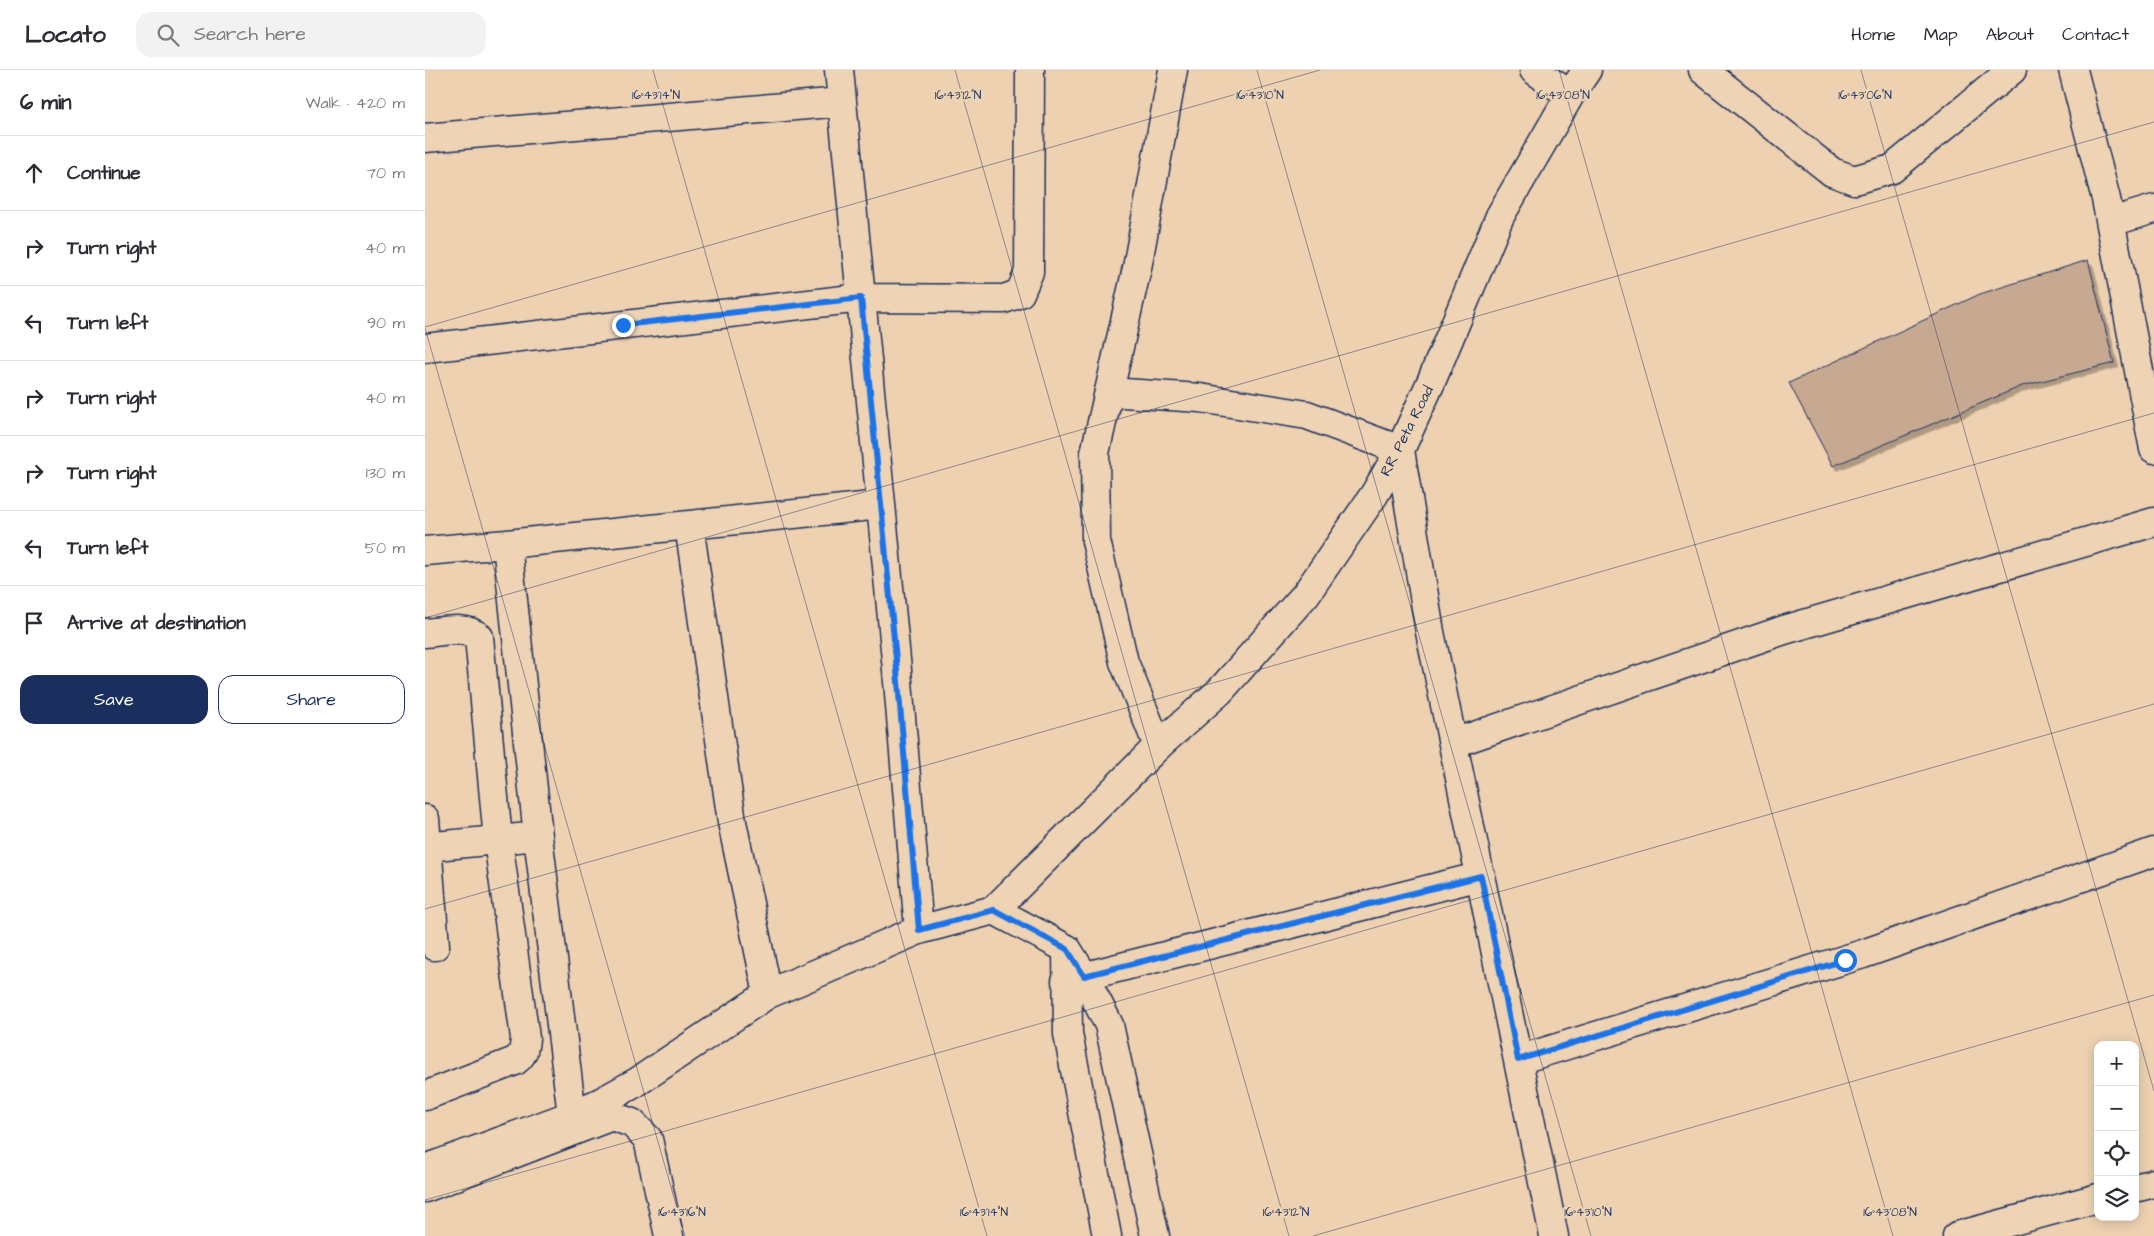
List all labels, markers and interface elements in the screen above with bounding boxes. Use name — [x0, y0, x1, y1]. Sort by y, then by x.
search box — [136, 12, 486, 57]
text: Locato — [25, 18, 106, 52]
icon: search — [154, 21, 182, 49]
text: Search here — [194, 21, 306, 48]
text: Home — [1851, 22, 1896, 47]
text: Map — [1924, 22, 1958, 47]
text: About — [1986, 22, 2034, 47]
text: Contact — [2062, 22, 2129, 47]
text: 16°43'14"N — [632, 87, 680, 104]
text: 16°43'12"N — [935, 87, 982, 104]
text: 16°43'10"N — [1236, 87, 1284, 104]
text: 16°43'08"N — [1536, 87, 1590, 104]
text: 16°43'06"N — [1838, 87, 1892, 104]
text: 6 min — [20, 88, 72, 117]
text: Walk · 420 m — [305, 92, 405, 114]
icon: ahead — [20, 159, 48, 187]
text: Continue — [67, 160, 141, 187]
text: 70 m — [366, 162, 405, 184]
icon: right — [20, 234, 48, 262]
text: Turn right — [67, 235, 156, 262]
text: 40 m — [365, 237, 405, 259]
icon: left — [20, 309, 48, 337]
text: Turn left — [67, 310, 148, 337]
text: 90 m — [367, 312, 405, 334]
route end — [612, 314, 635, 337]
street label: RR Peta Road — [1375, 382, 1439, 480]
icon: right — [20, 384, 48, 412]
text: Turn right — [67, 385, 156, 412]
text: 40 m — [365, 387, 405, 409]
icon: right — [20, 459, 48, 487]
text: Turn right — [67, 460, 156, 487]
text: 130 m — [366, 462, 405, 484]
icon: left — [20, 534, 48, 562]
text: Turn left — [67, 535, 148, 562]
text: 50 m — [365, 537, 405, 559]
icon: arrive — [20, 609, 48, 637]
text: Arrive at destination — [67, 610, 246, 637]
button: Save — [20, 675, 208, 724]
button: Share — [218, 675, 405, 724]
route start — [1834, 949, 1857, 972]
map controls — [2094, 1041, 2139, 1221]
button: + — [2094, 1041, 2139, 1086]
button: − — [2094, 1086, 2139, 1131]
button: locate — [2094, 1131, 2139, 1176]
button: layers — [2094, 1176, 2139, 1221]
text: 16°43'16"N — [658, 1204, 706, 1221]
text: 16°43'14"N — [960, 1204, 1008, 1221]
text: 16°43'12"N — [1263, 1204, 1310, 1221]
text: 16°43'10"N — [1564, 1204, 1612, 1221]
text: 16°43'08"N — [1863, 1204, 1917, 1221]

